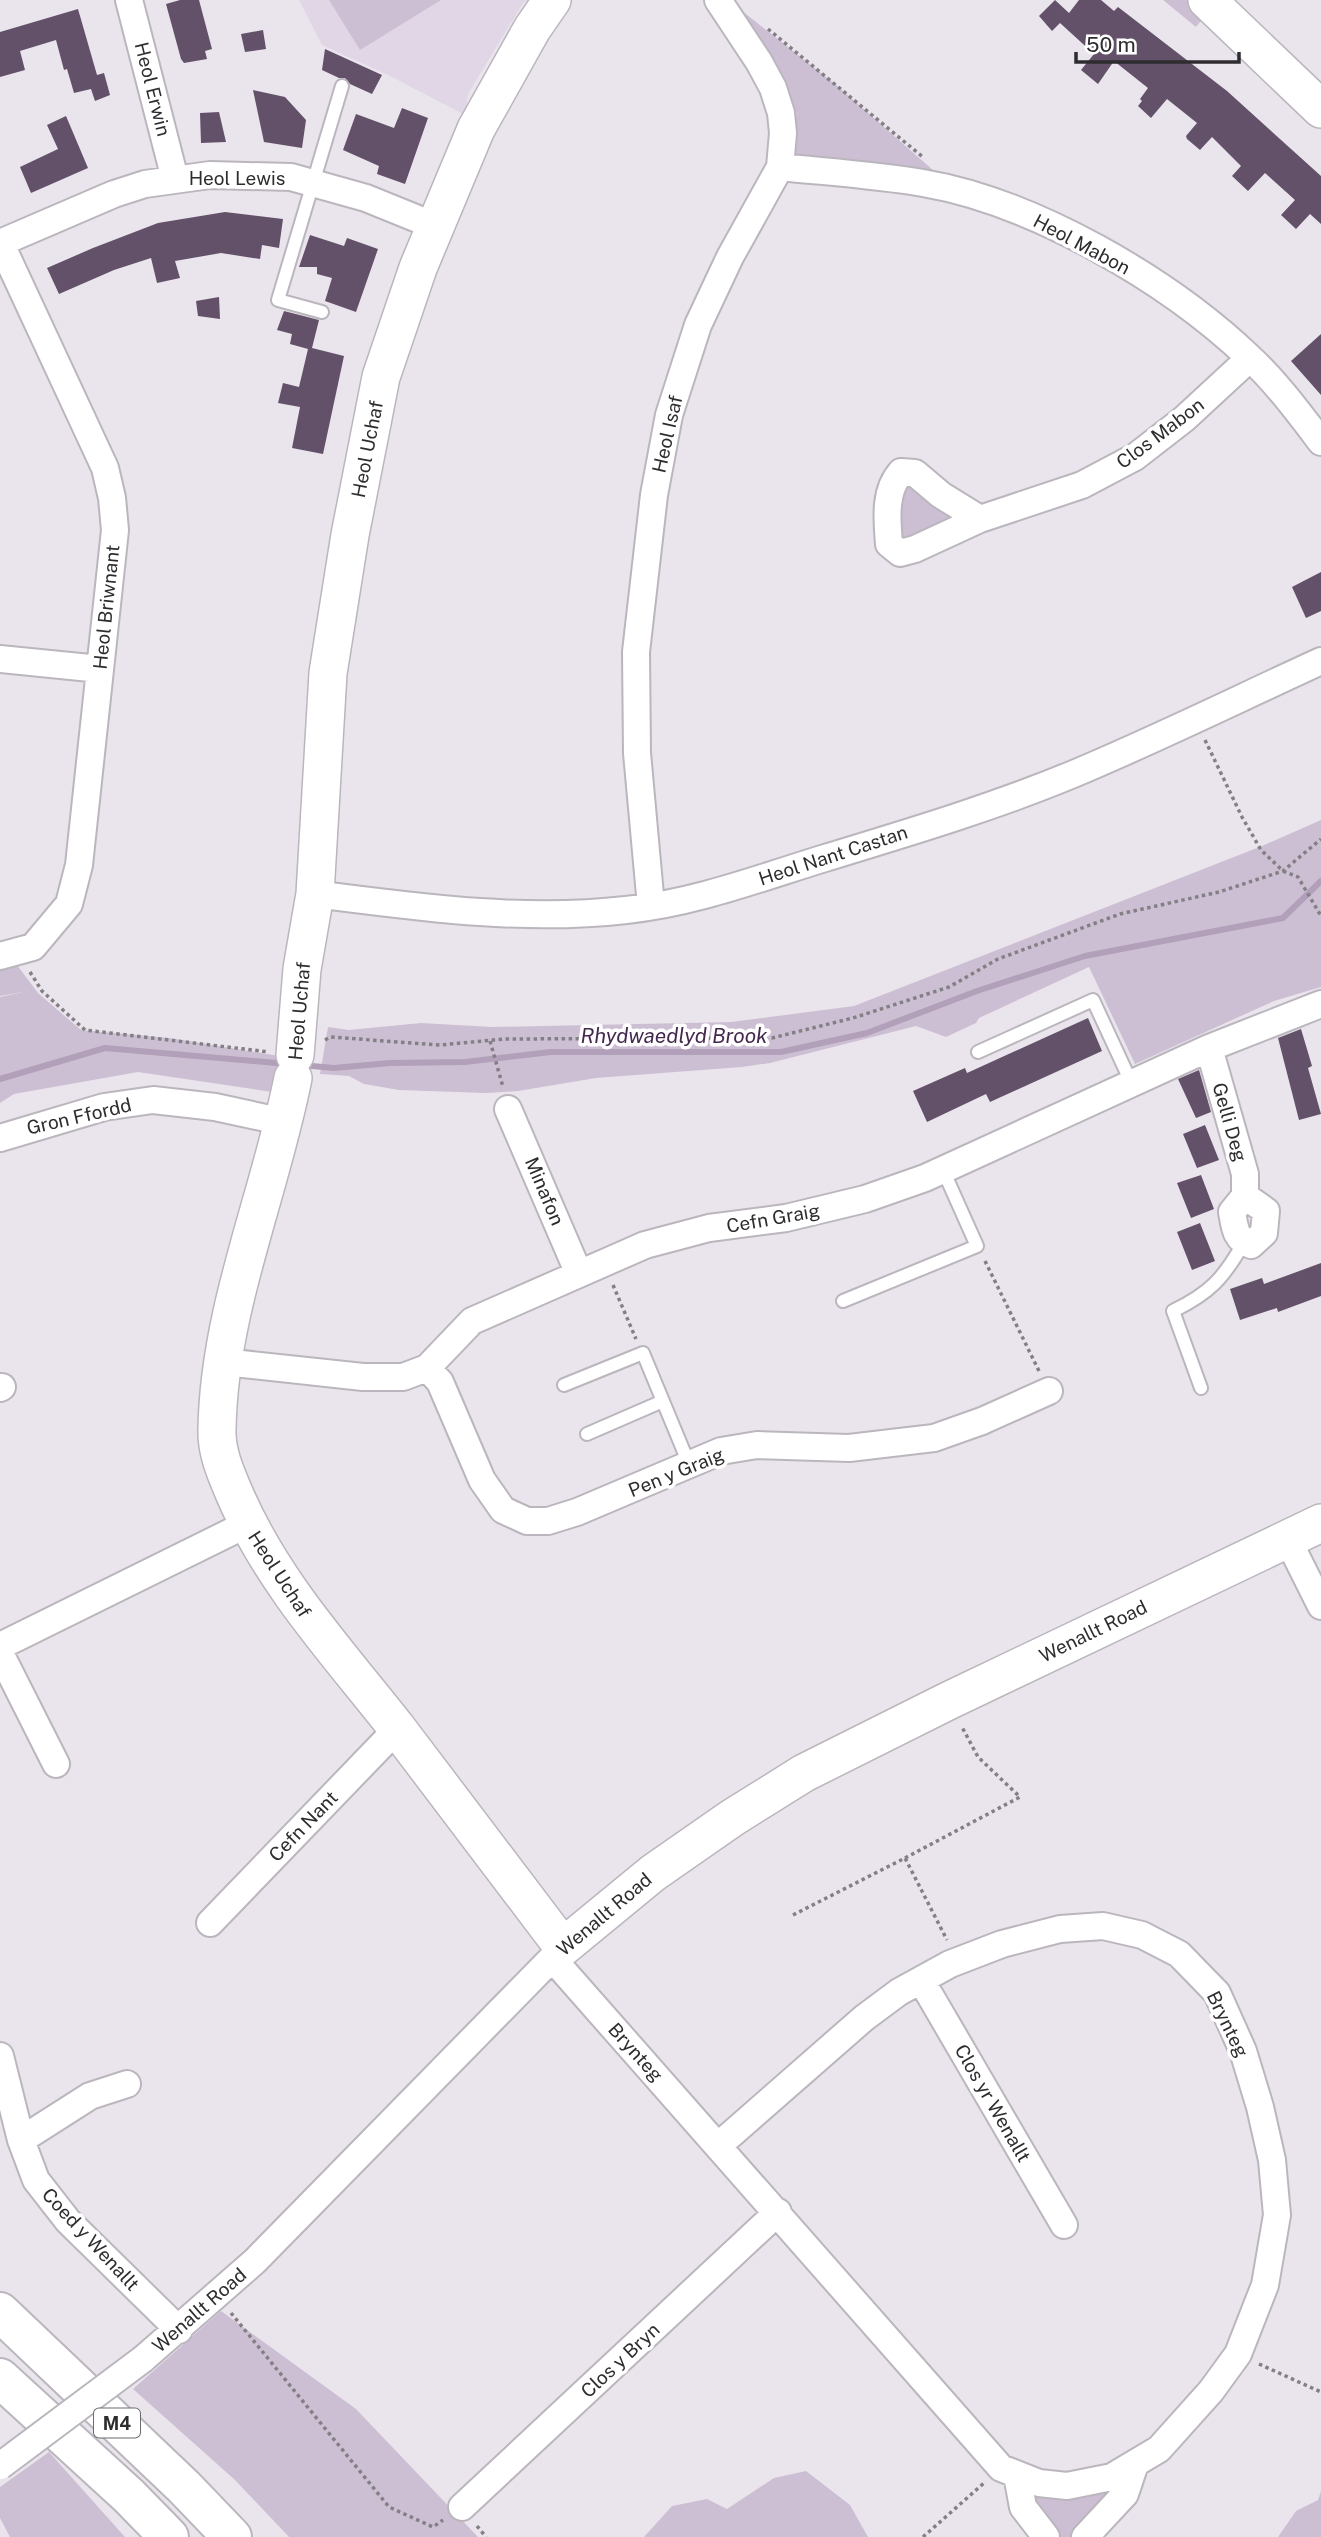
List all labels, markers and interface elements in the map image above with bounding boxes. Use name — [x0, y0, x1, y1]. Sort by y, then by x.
scale bar — [1076, 21, 1239, 65]
text: 50 m — [1086, 32, 1136, 57]
street label: Heol Erwin — [131, 40, 175, 138]
street label: Heol Lewis — [189, 167, 285, 189]
street label: Heol Mabon — [1030, 209, 1134, 279]
street label: Heol Isaf — [647, 393, 687, 475]
street label: Clos Mabon — [1112, 393, 1208, 473]
street label: Heol Uchaf — [347, 399, 387, 499]
street label: Heol Briwnant — [89, 543, 123, 671]
street label: Heol Nant Castan — [756, 821, 910, 889]
street label: Heol Uchaf — [284, 961, 314, 1061]
water label: Rhydwaedlyd Brook — [581, 1023, 768, 1048]
street label: Gelli Deg — [1208, 1080, 1252, 1164]
street label: Gron Ffordd — [24, 1093, 134, 1139]
street label: Minafon — [521, 1154, 569, 1228]
street label: Cefn Graig — [725, 1199, 822, 1237]
street label: Pen y Graig — [625, 1443, 727, 1501]
street label: Heol Uchaf — [244, 1527, 316, 1621]
street label: Wenallt Road — [1036, 1595, 1150, 1667]
street label: Cefn Nant — [264, 1786, 342, 1866]
street label: Wenallt Road — [552, 1868, 656, 1960]
street label: Brynteg — [1203, 1987, 1253, 2061]
street label: Brynteg — [604, 2018, 668, 2086]
street label: Clos yr Wenallt — [950, 2040, 1036, 2166]
street label: Coed y Wenallt — [38, 2183, 144, 2295]
street label: Wenallt Road — [148, 2263, 250, 2357]
street label: Clos y Bryn — [576, 2318, 664, 2402]
road number: M4 — [94, 2409, 140, 2438]

